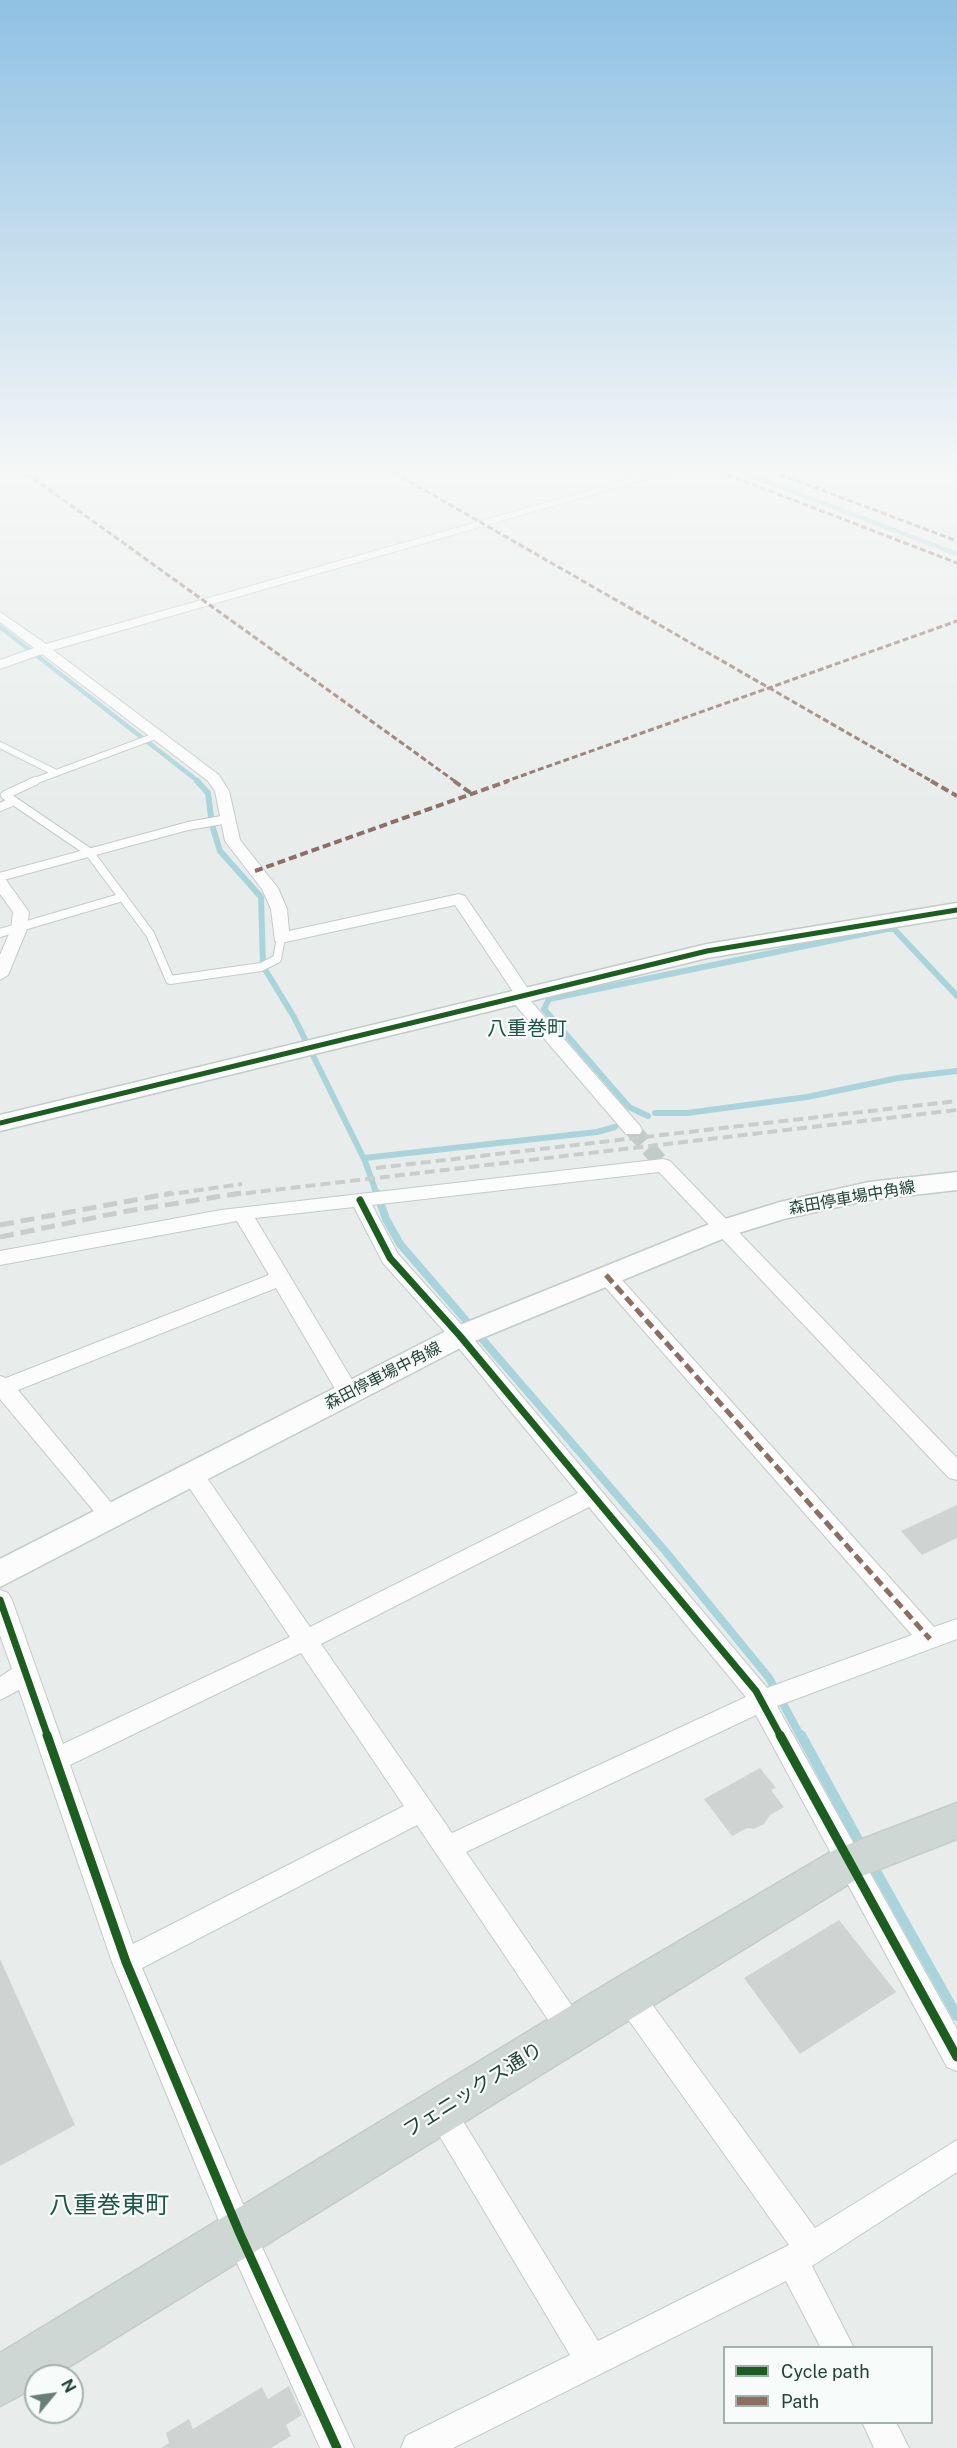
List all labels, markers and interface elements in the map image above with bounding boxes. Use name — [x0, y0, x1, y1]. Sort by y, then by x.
district label: 八重巻町 — [487, 1017, 567, 1041]
street label: 森田停車場中角線 — [787, 1177, 917, 1219]
street label: 森田停車場中角線 — [322, 1338, 444, 1414]
street label: フェニックス通り — [399, 2037, 547, 2143]
district label: 八重巻東町 — [49, 2192, 169, 2220]
legend — [723, 2346, 933, 2424]
text: Cycle path — [781, 2361, 870, 2382]
north arrow — [24, 2364, 84, 2424]
text: N — [57, 2376, 80, 2396]
text: Path — [781, 2391, 819, 2412]

